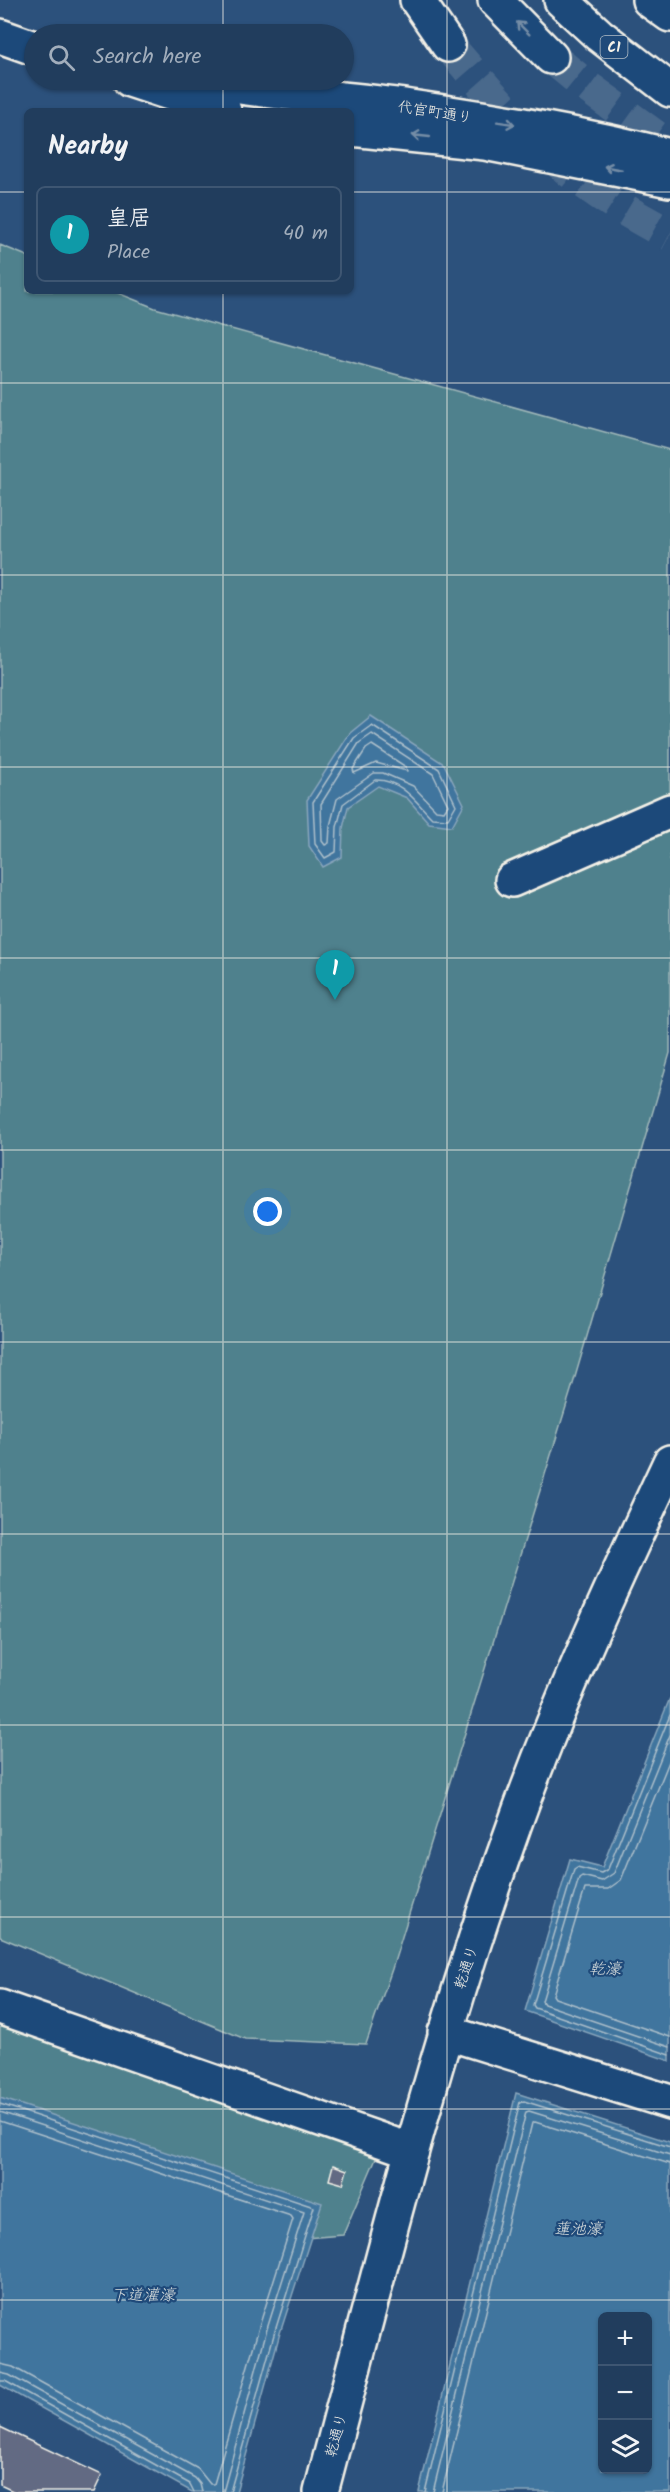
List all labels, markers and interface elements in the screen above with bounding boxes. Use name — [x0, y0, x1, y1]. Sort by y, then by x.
one-way arrow — [516, 21, 531, 36]
search box — [24, 24, 354, 90]
road number: C1 — [600, 36, 628, 58]
text: Search here — [93, 40, 201, 75]
icon: search — [45, 41, 78, 74]
street label: 代官町通り — [396, 95, 474, 131]
one-way arrow — [495, 118, 515, 129]
text: Nearby — [48, 126, 128, 168]
one-way arrow — [411, 130, 431, 141]
one-way arrow — [604, 162, 623, 173]
text: 皇居 — [107, 202, 151, 237]
text: 1 — [66, 218, 73, 250]
text: 40 m — [283, 218, 328, 250]
text: Place — [107, 237, 150, 269]
pin: 1 — [316, 950, 354, 1000]
your location — [253, 1197, 282, 1226]
street label: 乾通り — [449, 1942, 485, 1992]
water label: 乾濠 — [589, 1957, 623, 1982]
water label: 蓮池濠 — [554, 2217, 604, 2242]
water label: 下道灌濠 — [111, 2283, 177, 2308]
map controls — [598, 2312, 652, 2474]
button: + — [598, 2312, 652, 2366]
button: − — [598, 2366, 652, 2420]
street label: 乾通り — [320, 2410, 354, 2460]
button: layers — [598, 2420, 652, 2474]

